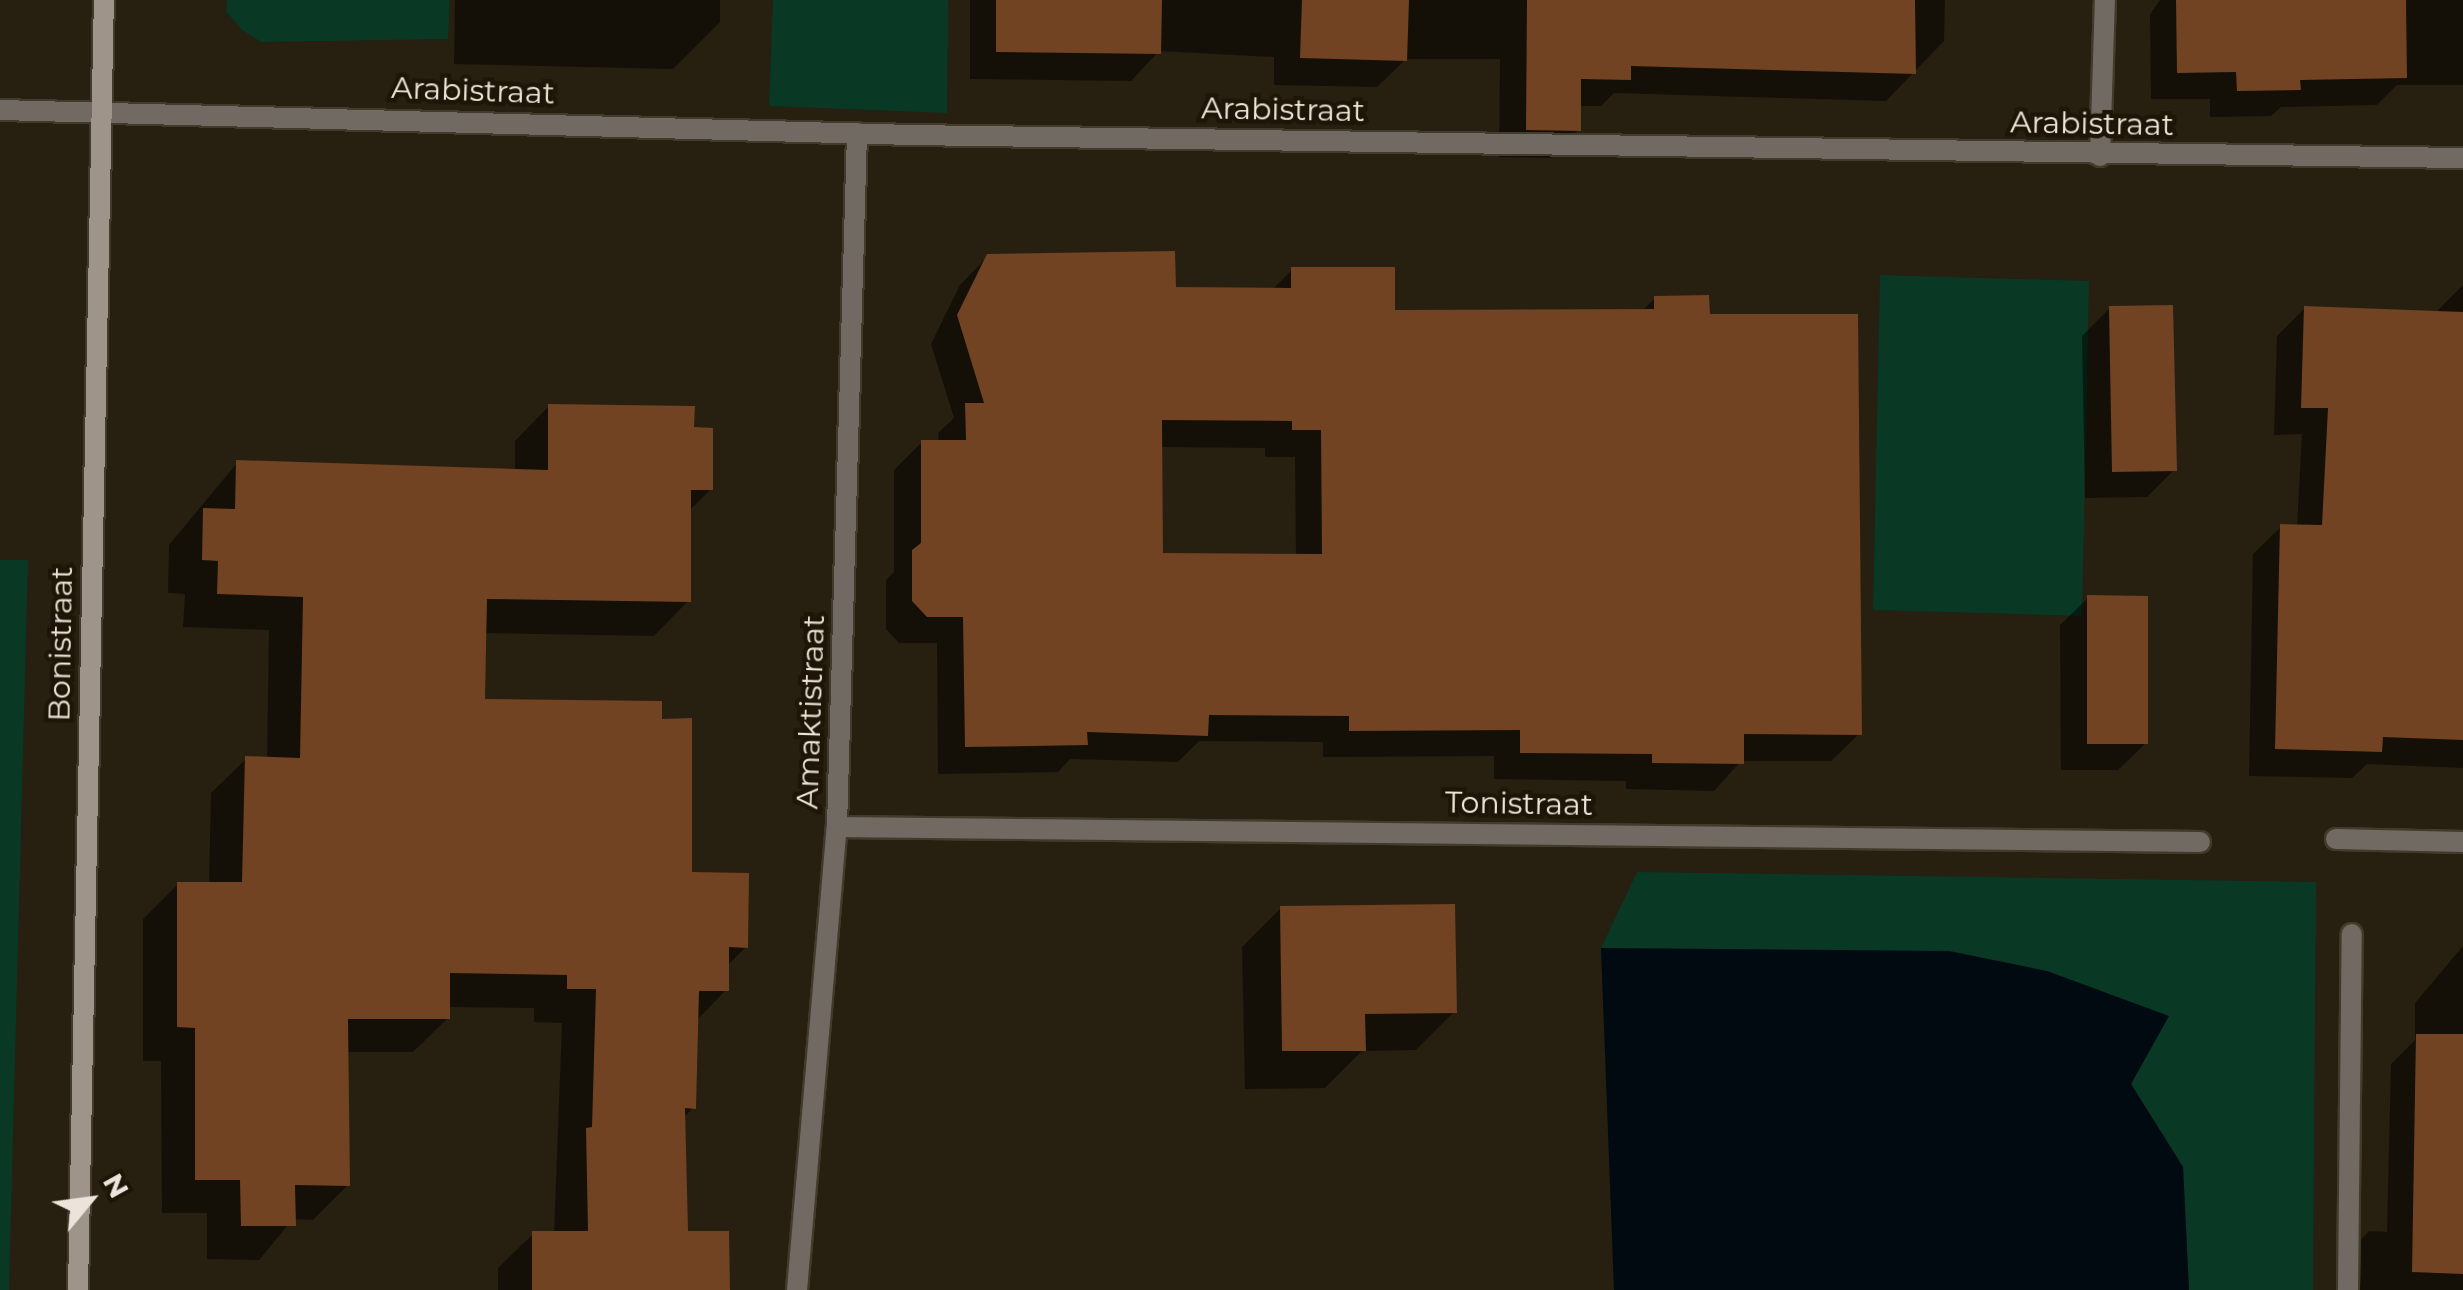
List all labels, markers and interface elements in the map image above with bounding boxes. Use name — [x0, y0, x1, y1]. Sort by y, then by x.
street label: Arabistraat — [391, 70, 555, 112]
street label: Arabistraat — [1201, 91, 1365, 129]
street label: Arabistraat — [2010, 105, 2174, 143]
street label: Bonistraat — [42, 566, 80, 722]
street label: Amaktistraat — [790, 614, 832, 810]
street label: Tonistraat — [1445, 785, 1593, 823]
north arrow — [40, 1150, 140, 1250]
text: N — [96, 1167, 137, 1204]

